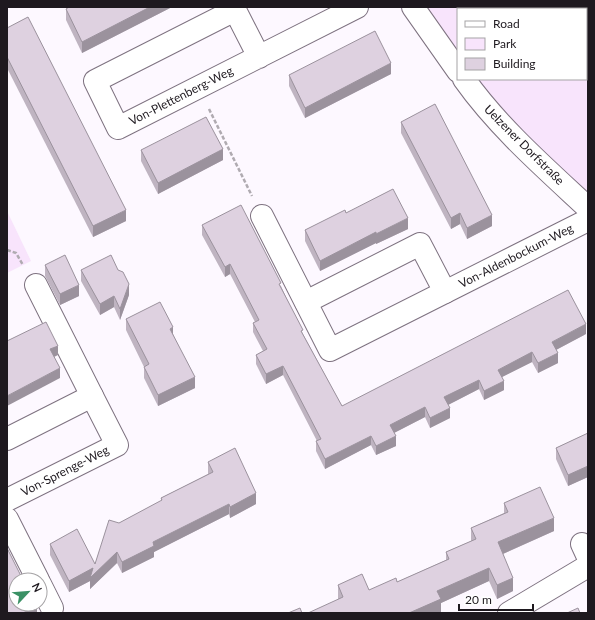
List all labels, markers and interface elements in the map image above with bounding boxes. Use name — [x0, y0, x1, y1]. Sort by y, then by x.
legend — [457, 8, 587, 80]
text: Road — [493, 16, 520, 31]
text: Park — [493, 36, 517, 51]
text: Building — [493, 56, 536, 71]
street label: Von-Plettenberg-Weg — [126, 63, 235, 128]
street label: Uelzener Dorfstraße — [481, 101, 568, 188]
street label: Von-Aldenbockum-Weg — [456, 220, 575, 291]
street label: Von-Sprenge-Weg — [18, 442, 111, 499]
north arrow — [8, 572, 48, 612]
text: N — [30, 581, 45, 594]
scale bar — [459, 586, 533, 612]
text: 20 m — [465, 592, 492, 607]

